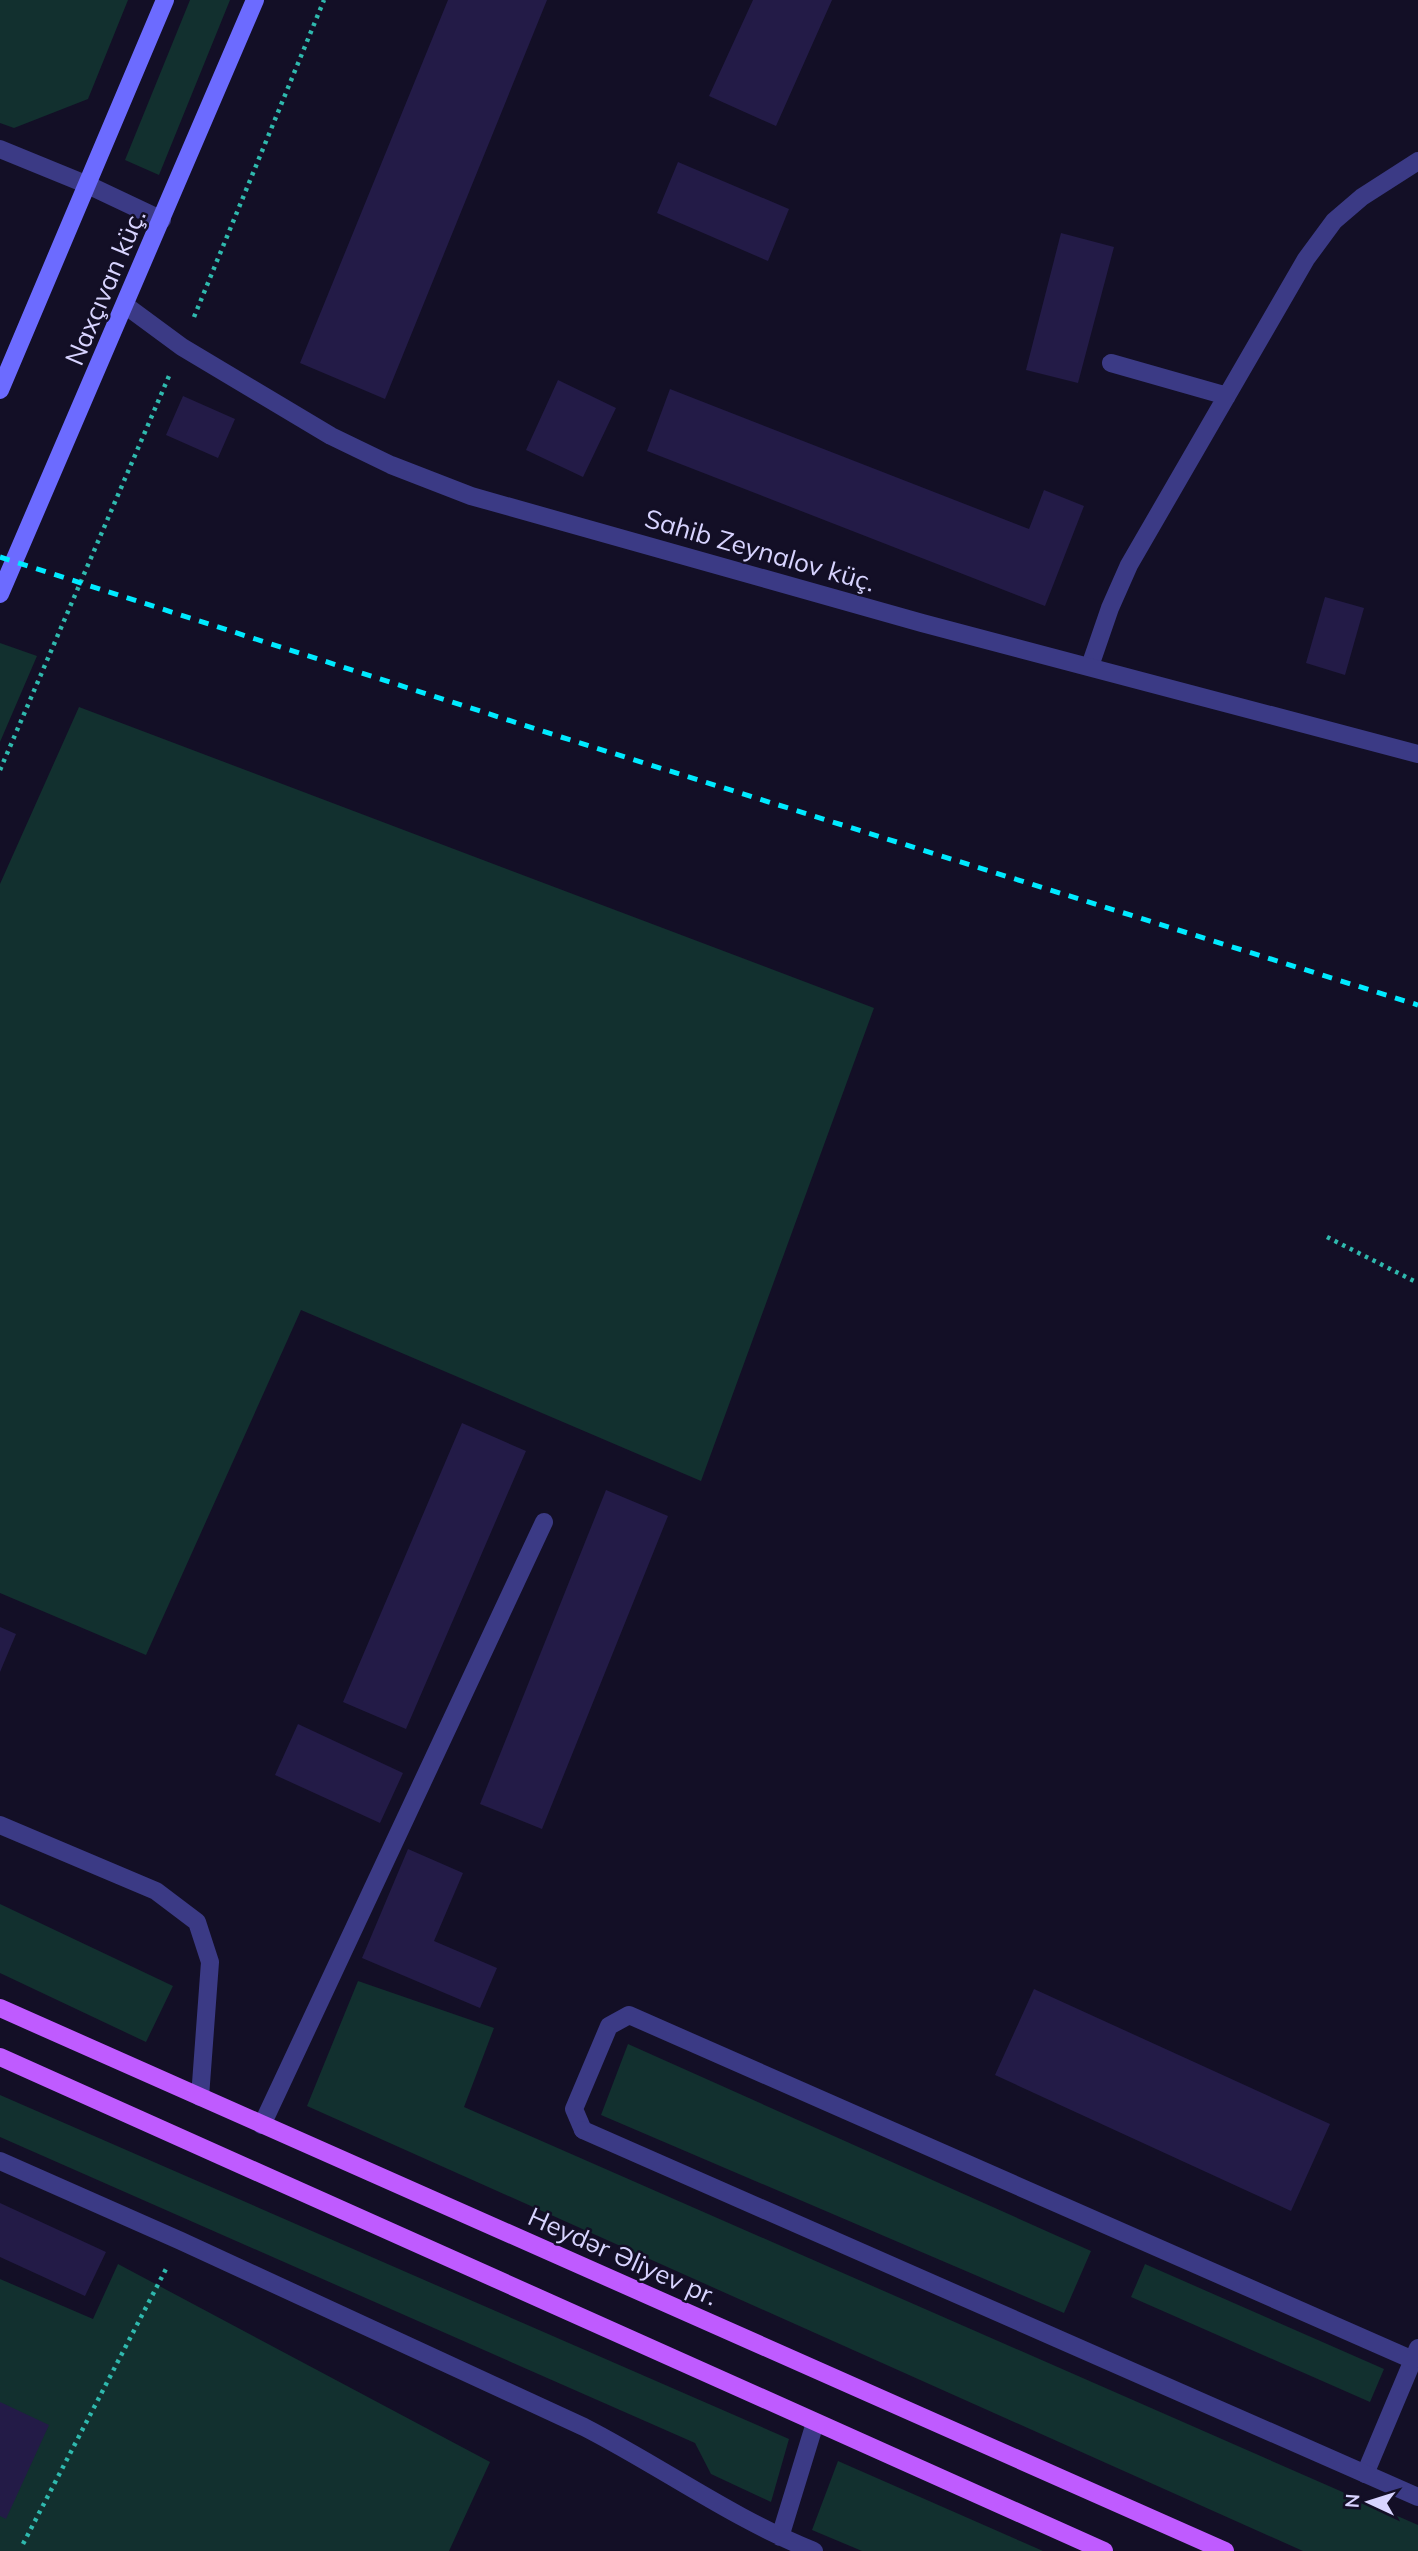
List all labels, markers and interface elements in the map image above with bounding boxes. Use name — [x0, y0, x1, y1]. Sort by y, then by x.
street label: Naxçıvan küç. — [57, 204, 153, 370]
street label: Sahib Zeynalov küç. — [641, 501, 879, 599]
street label: Heydər Əliyev pr. — [523, 2199, 723, 2313]
north arrow — [1334, 2467, 1404, 2537]
text: N — [1340, 2493, 1365, 2509]

